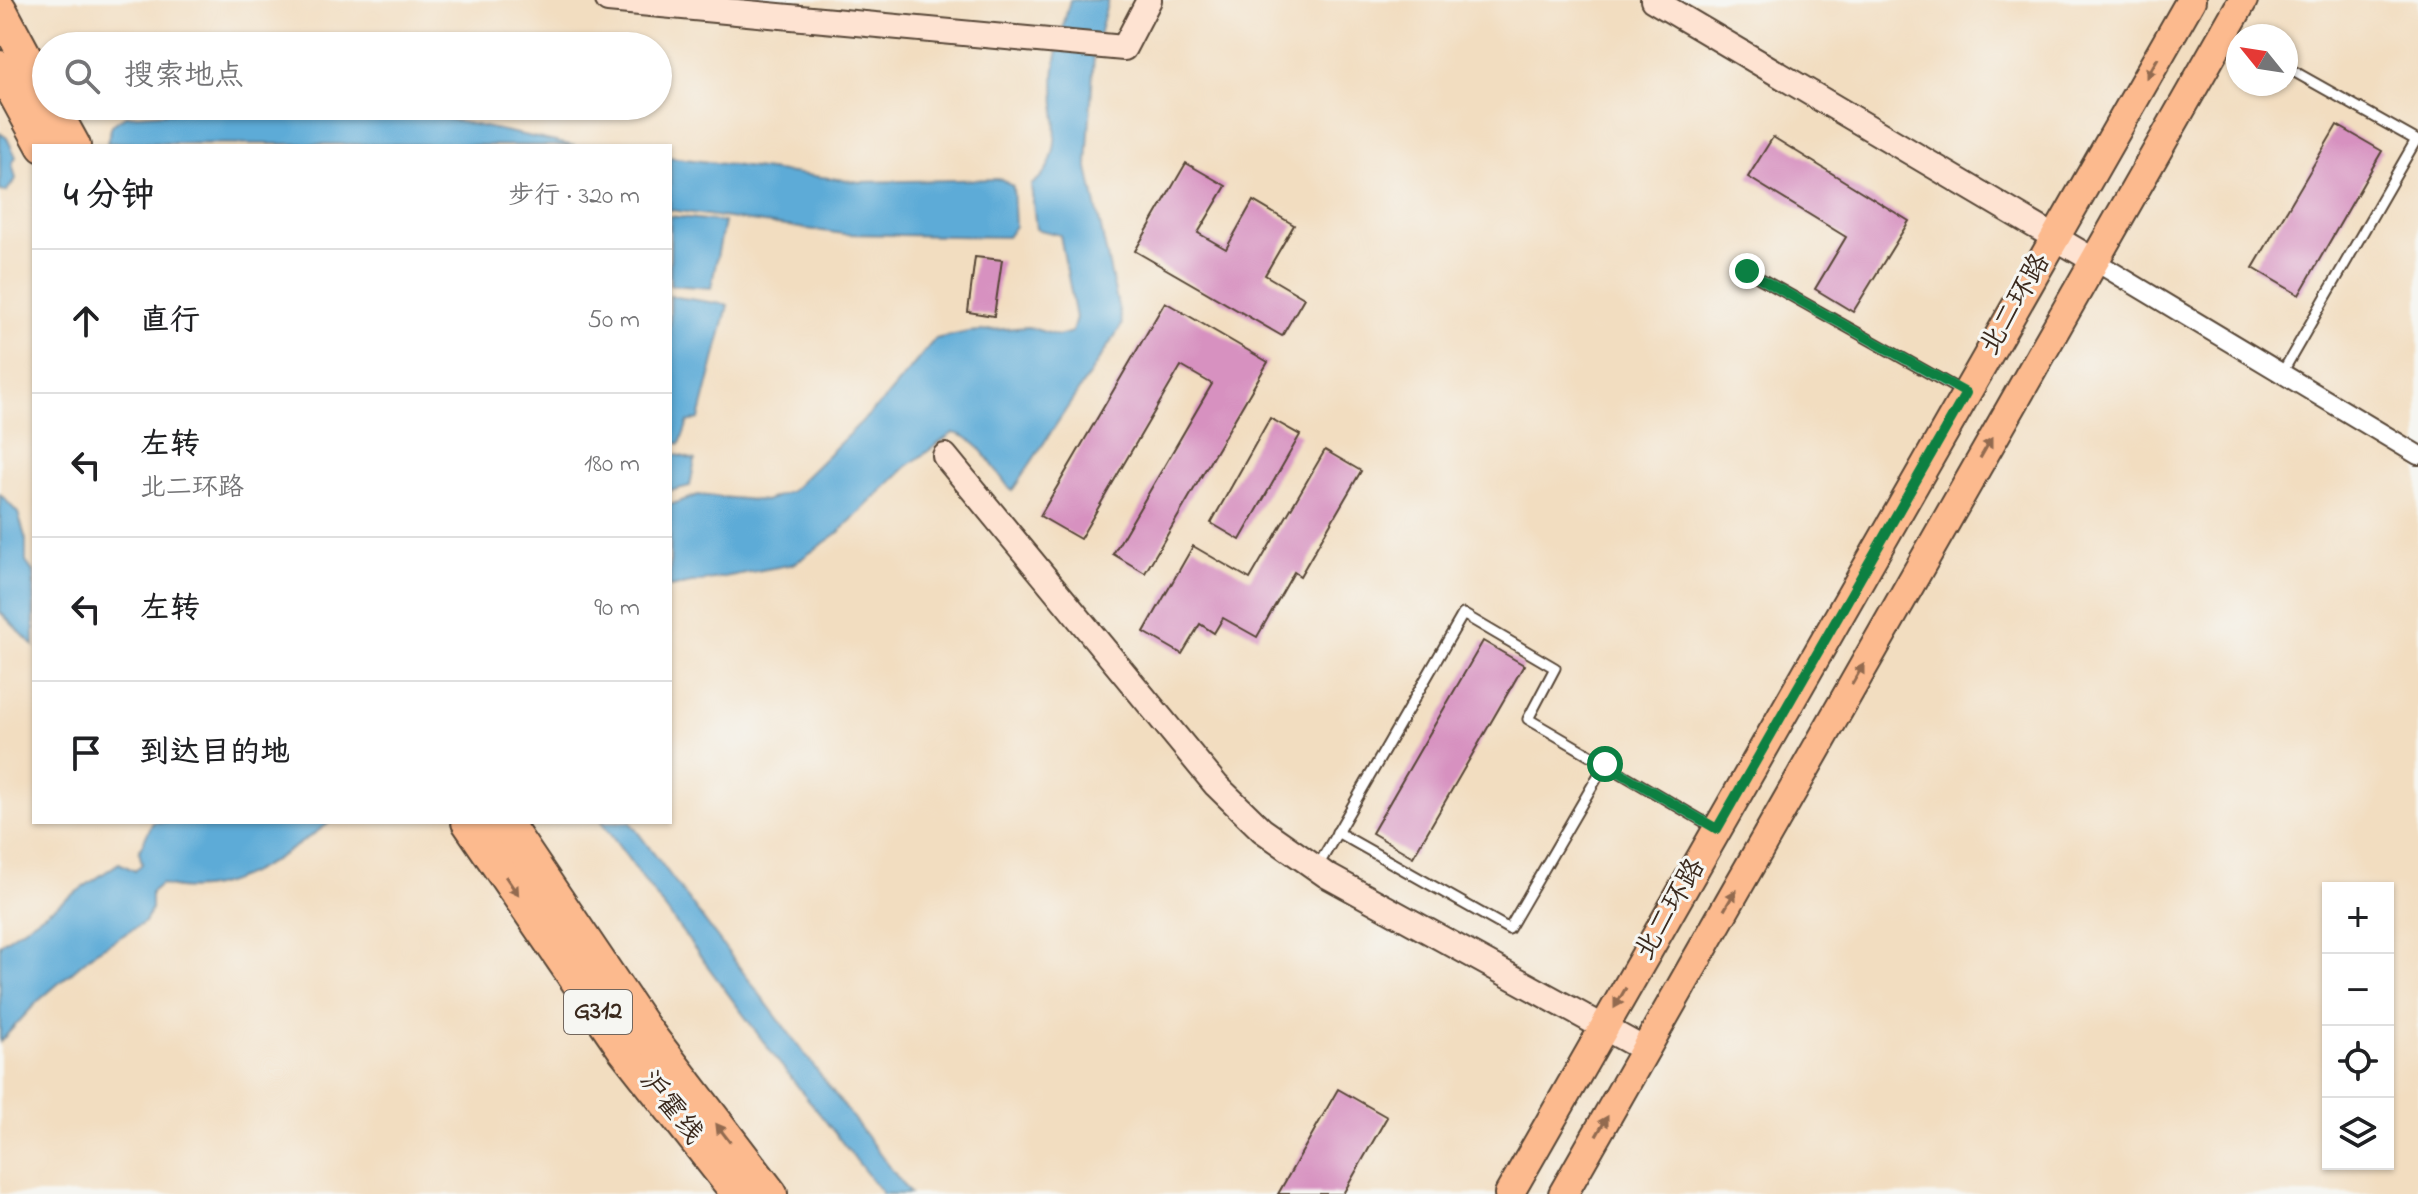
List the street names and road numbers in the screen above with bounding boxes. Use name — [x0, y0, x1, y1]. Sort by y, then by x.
street label: 北二环路 — [1970, 246, 2062, 364]
street label: 北二环路 — [1625, 851, 1717, 969]
road number: G312 — [564, 990, 632, 1034]
street label: 沪霍线 — [628, 1062, 712, 1154]

